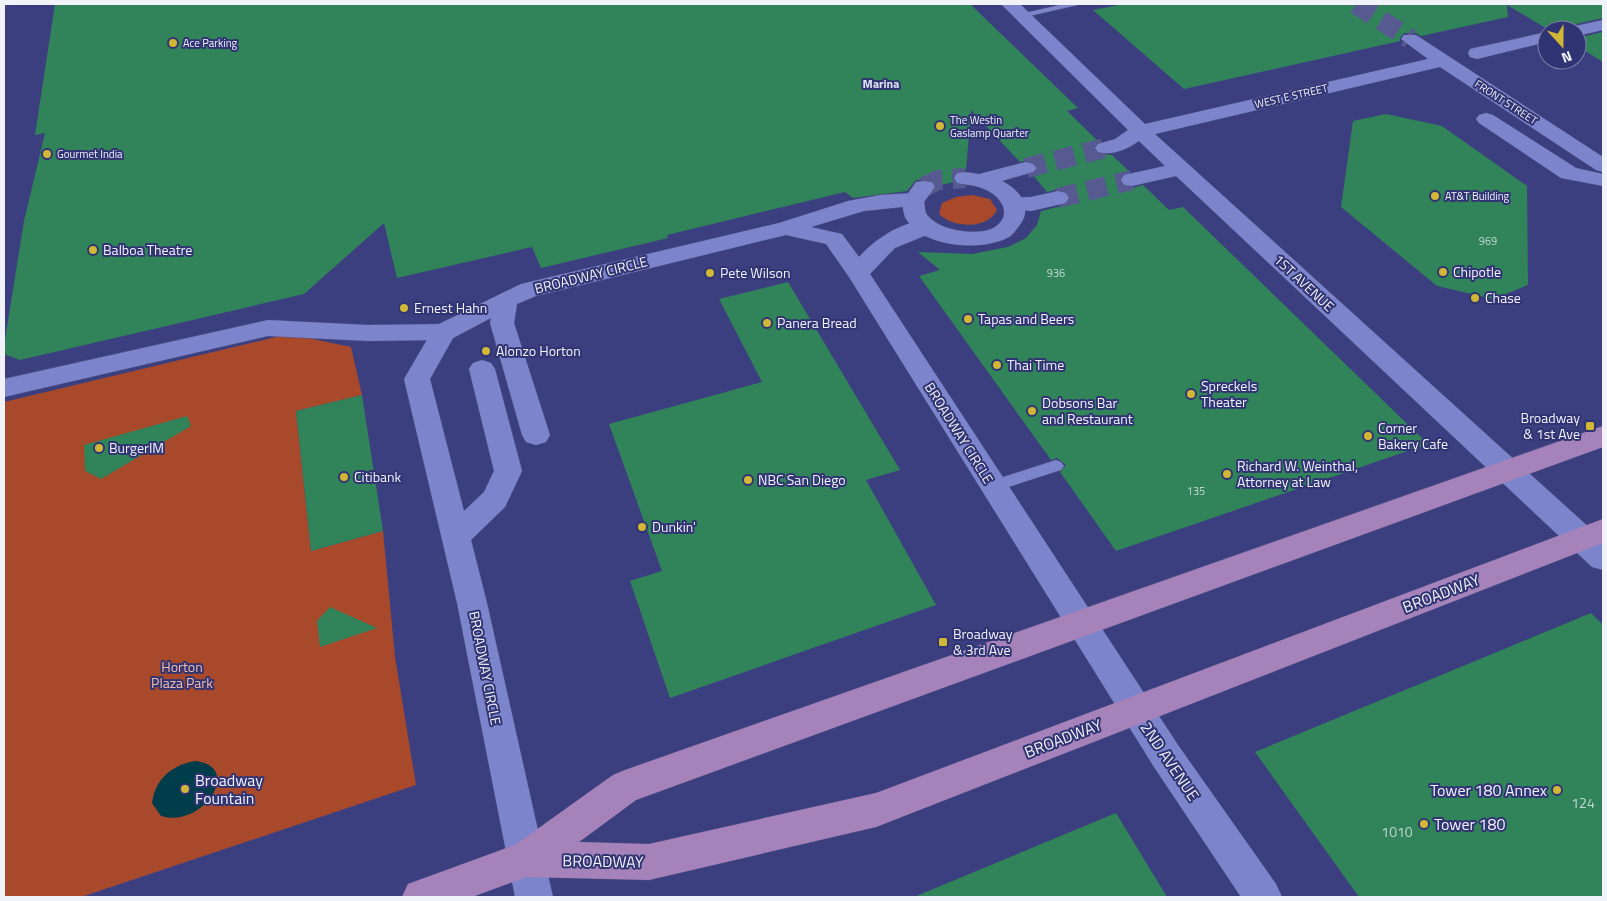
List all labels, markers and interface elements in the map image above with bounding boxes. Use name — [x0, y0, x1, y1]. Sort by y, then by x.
north arrow — [1537, 20, 1587, 70]
place label: Ace Parking — [183, 35, 238, 51]
marker: Ace Parking — [167, 37, 179, 49]
text: N — [1559, 46, 1575, 69]
district label: Marina — [863, 74, 899, 93]
street label: FRONT STREET — [1471, 76, 1541, 128]
street label: WEST E STREET — [1253, 80, 1330, 112]
place label: The Westin Gaslamp Quarter — [950, 112, 1029, 141]
marker: The Westin Gaslamp Quarter — [934, 120, 946, 132]
place label: Gourmet India — [57, 146, 123, 162]
marker: Gourmet India — [41, 148, 53, 160]
place label: AT&T Building — [1445, 188, 1510, 204]
marker: AT&T Building — [1429, 190, 1441, 202]
house number: 969 — [1479, 233, 1497, 249]
place label: Balboa Theatre — [103, 239, 192, 260]
marker: Balboa Theatre — [87, 244, 99, 256]
street label: 1ST AVENUE — [1269, 249, 1339, 316]
street label: BROADWAY CIRCLE — [532, 250, 650, 299]
place label: Chipotle — [1453, 261, 1501, 282]
place label: Pete Wilson — [720, 262, 790, 283]
house number: 936 — [1047, 265, 1065, 281]
marker: Chipotle — [1437, 266, 1449, 278]
marker: Pete Wilson — [704, 267, 716, 279]
place label: Chase — [1485, 287, 1521, 308]
marker: Chase — [1469, 292, 1481, 304]
place label: Ernest Hahn — [414, 297, 487, 318]
marker: Ernest Hahn — [398, 302, 410, 314]
place label: Tapas and Beers — [978, 308, 1074, 329]
place label: Panera Bread — [777, 312, 857, 333]
marker: Tapas and Beers — [962, 313, 974, 325]
marker: Panera Bread — [761, 317, 773, 329]
place label: Alonzo Horton — [496, 340, 581, 361]
marker: Alonzo Horton — [480, 345, 492, 357]
place label: Thai Time — [1007, 354, 1064, 375]
marker: Thai Time — [991, 359, 1003, 371]
place label: Spreckels Theater — [1201, 375, 1257, 412]
street label: BROADWAY CIRCLE — [920, 378, 999, 488]
marker: Spreckels Theater — [1185, 388, 1197, 400]
place label: Dobsons Bar and Restaurant — [1042, 392, 1133, 429]
marker: Dobsons Bar and Restaurant — [1026, 405, 1038, 417]
place label: Broadway & 1st Ave — [1521, 407, 1580, 444]
place label: Corner Bakery Cafe — [1378, 417, 1448, 454]
marker: Broadway & 1st Ave — [1584, 420, 1596, 432]
marker: Corner Bakery Cafe — [1362, 430, 1374, 442]
place label: BurgerIM — [109, 437, 164, 458]
marker: BurgerIM — [93, 442, 105, 454]
place label: Richard W. Weinthal, Attorney at Law — [1237, 455, 1358, 492]
place label: Citibank — [354, 466, 402, 487]
marker: Richard W. Weinthal, Attorney at Law — [1221, 468, 1233, 480]
place label: NBC San Diego — [758, 469, 846, 490]
marker: Citibank — [338, 471, 350, 483]
marker: NBC San Diego — [742, 474, 754, 486]
house number: 135 — [1187, 483, 1205, 499]
place label: Dunkin' — [652, 516, 696, 537]
marker: Dunkin' — [636, 521, 648, 533]
street label: BROADWAY — [1399, 567, 1484, 619]
street label: BROADWAY CIRCLE — [464, 609, 507, 727]
place label: Broadway & 3rd Ave — [953, 623, 1013, 660]
marker: Broadway & 3rd Ave — [937, 636, 949, 648]
park label: Horton Plaza Park — [151, 656, 213, 693]
street label: BROADWAY — [1021, 712, 1106, 764]
street label: 2ND AVENUE — [1135, 717, 1205, 805]
place label: Broadway Fountain — [195, 768, 263, 810]
place label: Tower 180 Annex — [1430, 778, 1547, 802]
marker: Broadway Fountain — [179, 783, 191, 795]
marker: Tower 180 Annex — [1551, 784, 1563, 796]
house number: 124 — [1571, 792, 1595, 813]
place label: Tower 180 — [1434, 812, 1505, 836]
marker: Tower 180 — [1418, 818, 1430, 830]
house number: 1010 — [1381, 821, 1413, 842]
street label: BROADWAY — [562, 848, 644, 874]

